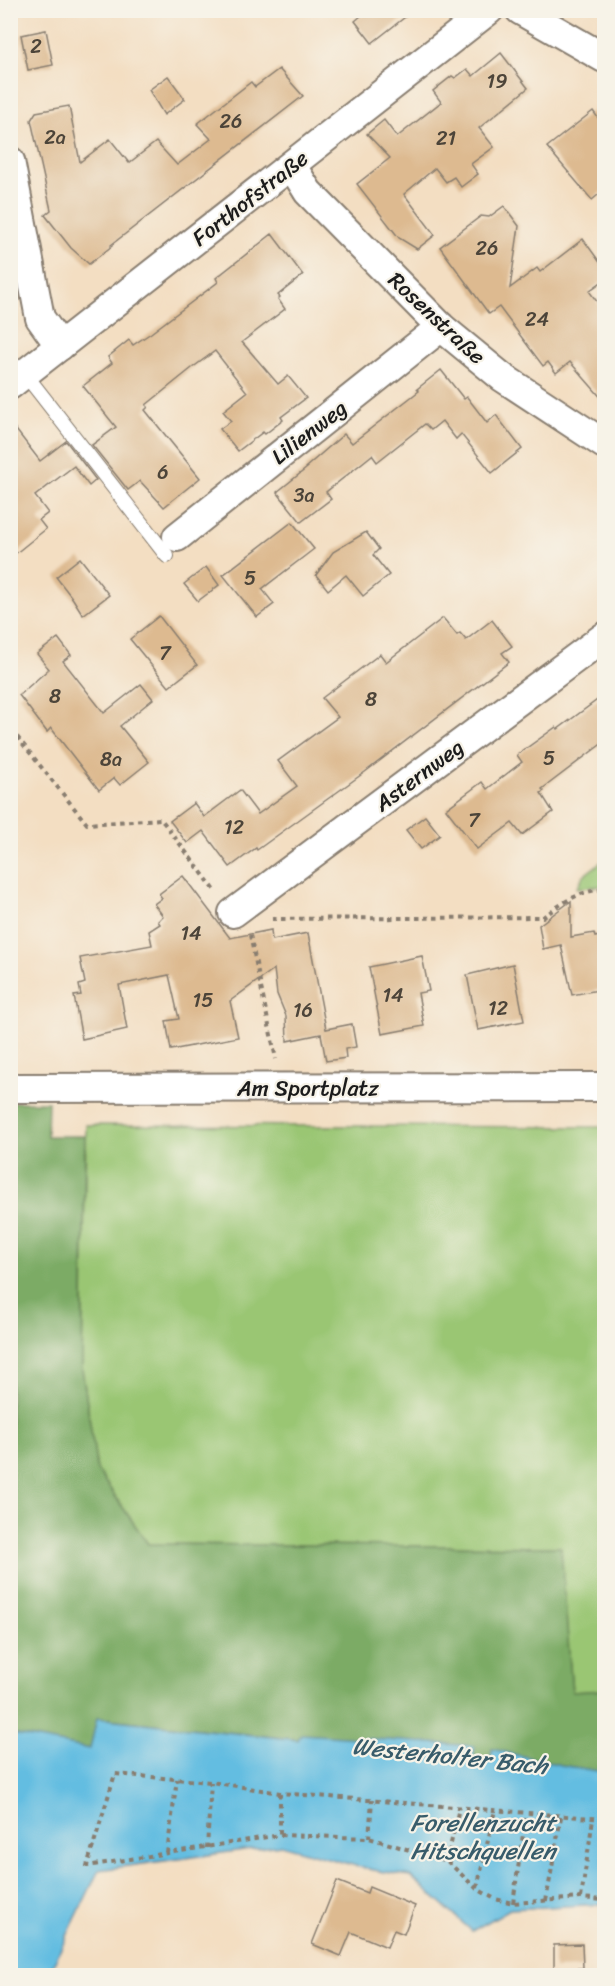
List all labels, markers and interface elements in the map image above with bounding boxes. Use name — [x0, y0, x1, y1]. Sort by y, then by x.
house number: 2 — [30, 29, 42, 64]
house number: 19 — [487, 64, 507, 99]
house number: 26 — [220, 104, 242, 139]
house number: 2a — [44, 120, 66, 155]
house number: 21 — [436, 121, 456, 156]
street label: Forthofstraße — [183, 140, 317, 256]
house number: 26 — [476, 231, 498, 266]
street label: Rosenstraße — [379, 262, 495, 374]
house number: 24 — [525, 302, 549, 337]
street label: Lilienweg — [262, 389, 356, 475]
house number: 6 — [157, 455, 169, 490]
house number: 3a — [293, 478, 315, 513]
house number: 5 — [244, 561, 256, 596]
house number: 7 — [159, 636, 172, 671]
house number: 8 — [49, 679, 61, 714]
house number: 8 — [365, 682, 377, 717]
street label: Asternweg — [365, 728, 472, 822]
house number: 5 — [543, 741, 555, 776]
house number: 8a — [100, 742, 122, 777]
house number: 7 — [468, 803, 481, 838]
house number: 12 — [224, 810, 245, 845]
house number: 14 — [180, 916, 202, 951]
house number: 14 — [382, 978, 404, 1013]
house number: 15 — [193, 983, 213, 1018]
house number: 12 — [488, 991, 509, 1026]
house number: 16 — [293, 993, 313, 1028]
street label: Am Sportplatz — [236, 1069, 379, 1108]
water label: Westerholter Bach — [351, 1725, 552, 1787]
water label: Forellenzucht Hitschquellen — [411, 1802, 558, 1872]

